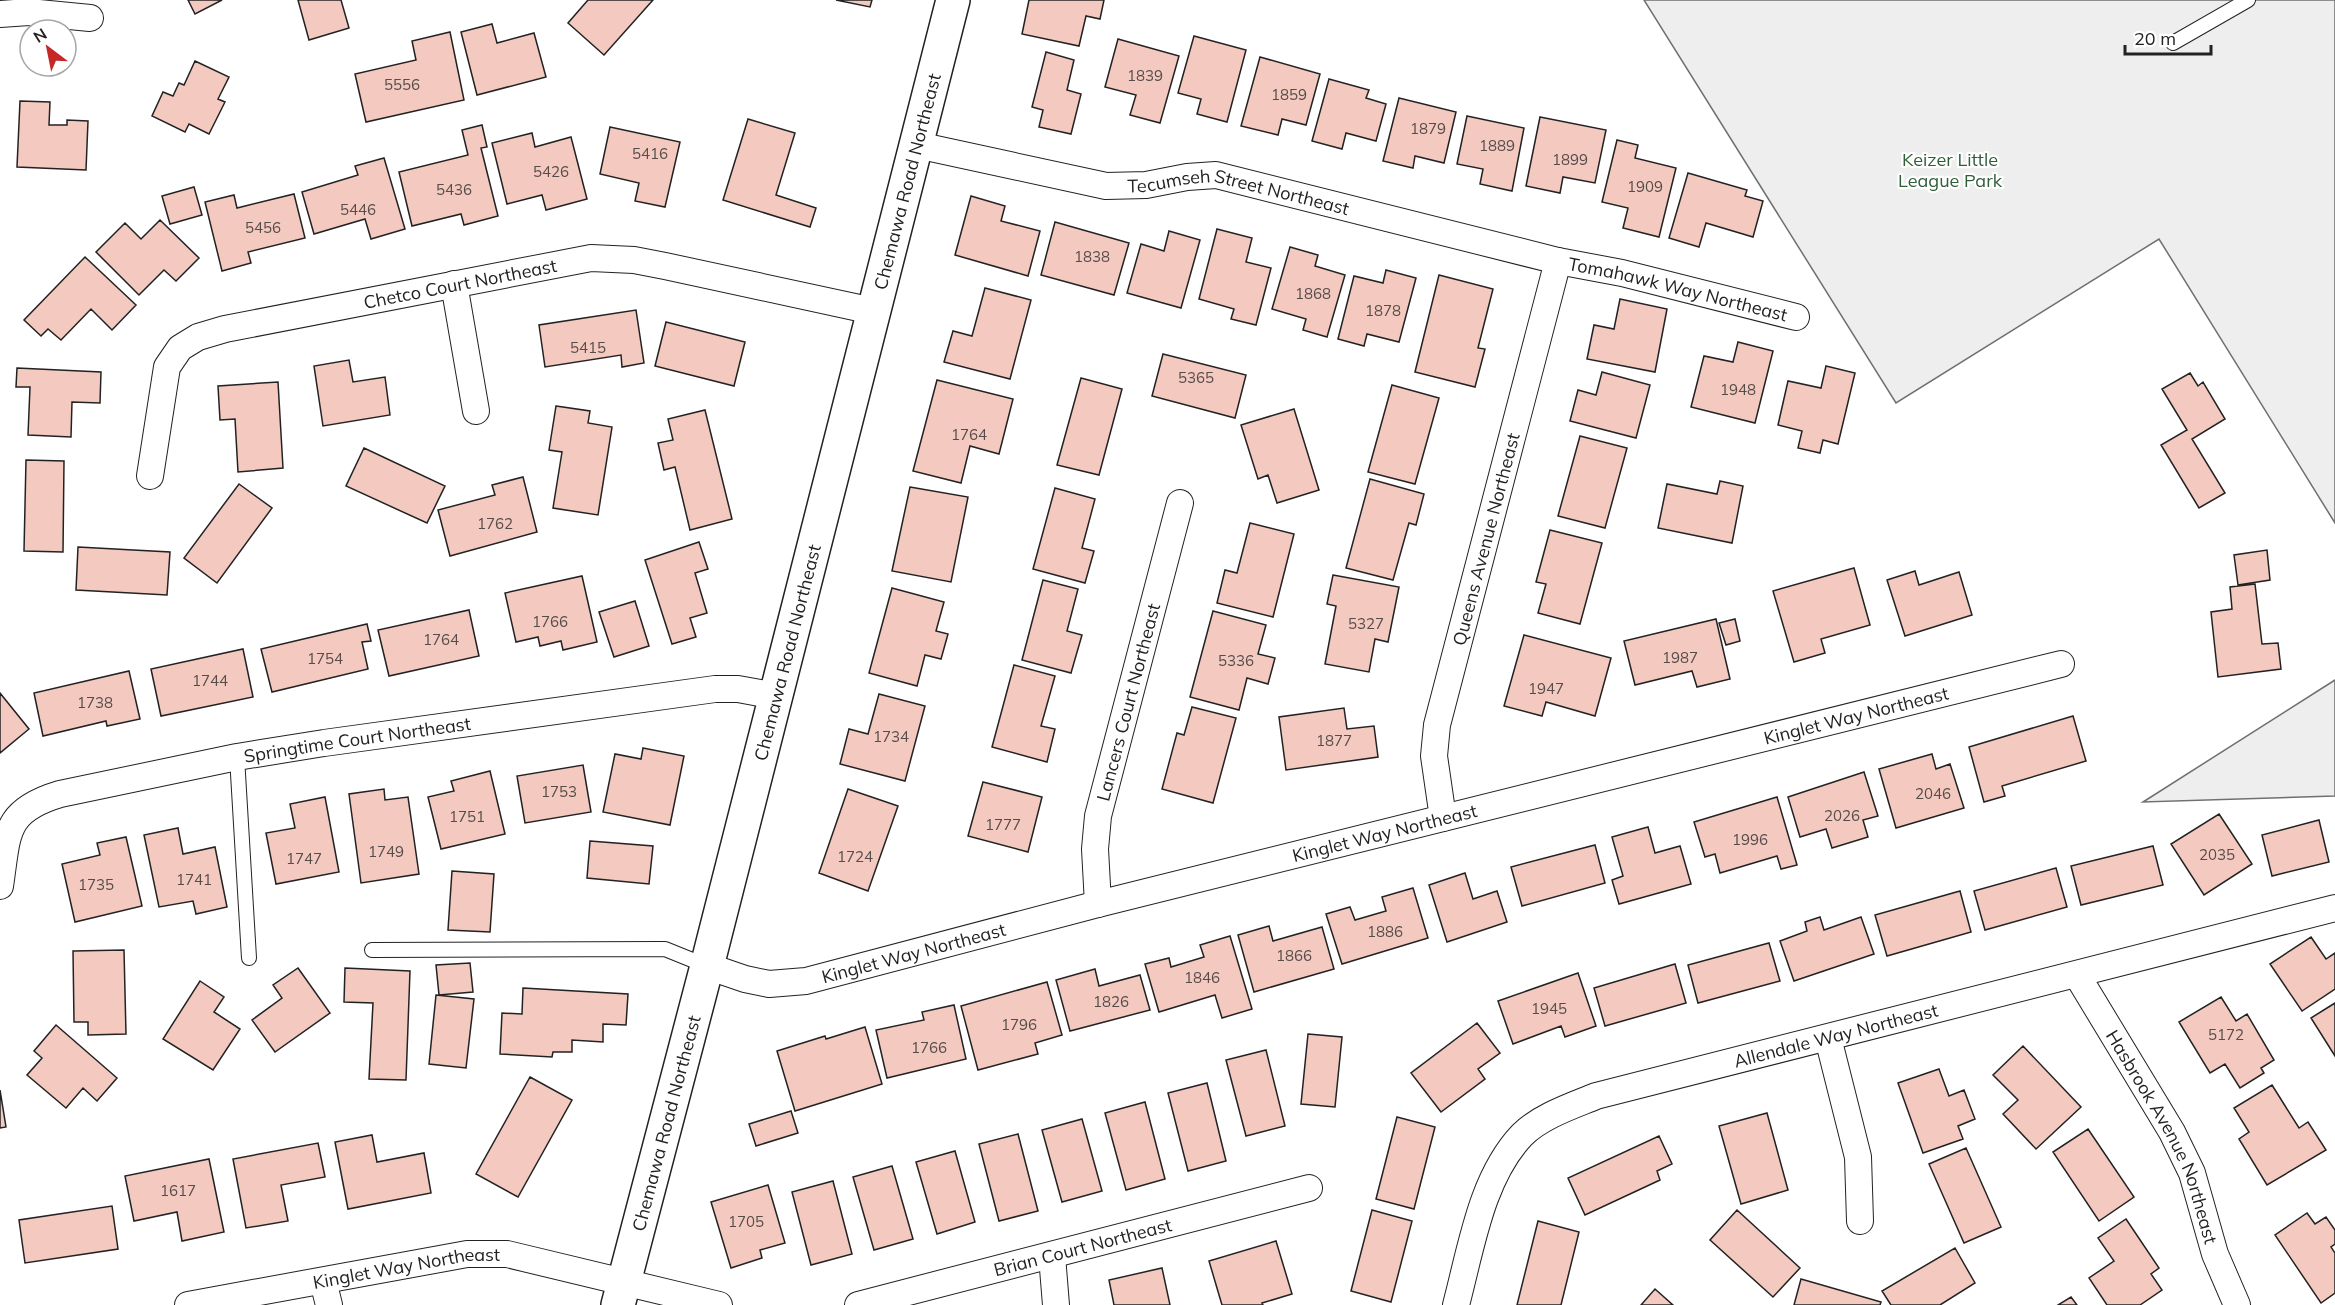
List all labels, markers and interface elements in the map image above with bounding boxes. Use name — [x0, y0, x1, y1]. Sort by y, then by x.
north arrow — [18, 18, 78, 78]
scale bar — [2125, 18, 2210, 56]
text: N — [30, 24, 50, 47]
text: 20 m — [2134, 27, 2176, 50]
house number: 1839 — [1127, 66, 1163, 85]
street label: Chemawa Road Northeast — [868, 71, 945, 292]
house number: 5556 — [384, 75, 420, 94]
house number: 1859 — [1271, 85, 1307, 104]
house number: 1879 — [1410, 119, 1446, 138]
house number: 1889 — [1479, 136, 1515, 155]
house number: 5416 — [632, 144, 668, 163]
park label: Keizer Little League Park — [1898, 148, 2003, 192]
house number: 1899 — [1552, 150, 1588, 169]
house number: 5426 — [533, 162, 569, 181]
street label: Tecumseh Street Northeast — [1127, 164, 1352, 220]
house number: 1909 — [1627, 177, 1663, 196]
house number: 5436 — [436, 180, 472, 199]
house number: 5446 — [340, 200, 376, 219]
house number: 5456 — [245, 218, 281, 237]
house number: 1838 — [1074, 247, 1110, 266]
street label: Tomahawk Way Northeast — [1566, 252, 1790, 326]
street label: Chetco Court Northeast — [361, 253, 559, 313]
house number: 1868 — [1295, 284, 1331, 303]
house number: 1878 — [1365, 301, 1401, 320]
house number: 5415 — [570, 338, 606, 357]
house number: 5365 — [1178, 368, 1214, 387]
house number: 1948 — [1720, 380, 1756, 399]
house number: 1764 — [951, 425, 987, 444]
street label: Queens Avenue Northeast — [1447, 430, 1524, 648]
house number: 1762 — [477, 514, 513, 533]
street label: Chemawa Road Northeast — [748, 542, 825, 763]
street label: Lancers Court Northeast — [1091, 601, 1165, 803]
house number: 1766 — [532, 612, 568, 631]
house number: 5327 — [1348, 614, 1384, 633]
house number: 1764 — [423, 630, 459, 649]
house number: 1987 — [1662, 648, 1698, 667]
house number: 1754 — [307, 649, 343, 668]
house number: 5336 — [1218, 651, 1254, 670]
house number: 1744 — [192, 671, 228, 690]
house number: 1947 — [1528, 679, 1564, 698]
street label: Kinglet Way Northeast — [1761, 681, 1951, 749]
house number: 1738 — [77, 693, 113, 712]
street label: Springtime Court Northeast — [242, 711, 472, 767]
house number: 1734 — [873, 727, 909, 746]
house number: 1877 — [1316, 731, 1352, 750]
house number: 1753 — [541, 782, 577, 801]
house number: 2046 — [1915, 784, 1951, 803]
street label: Kinglet Way Northeast — [1290, 799, 1479, 867]
house number: 2026 — [1824, 806, 1860, 825]
house number: 1751 — [449, 807, 485, 826]
house number: 1777 — [985, 815, 1021, 834]
house number: 1996 — [1732, 830, 1768, 849]
house number: 1749 — [368, 842, 404, 861]
house number: 2035 — [2199, 845, 2235, 864]
house number: 1724 — [837, 847, 873, 866]
house number: 1747 — [286, 849, 322, 868]
house number: 1741 — [176, 870, 212, 889]
house number: 1735 — [78, 875, 114, 894]
street label: Kinglet Way Northeast — [819, 917, 1008, 988]
house number: 1886 — [1367, 922, 1403, 941]
house number: 1866 — [1276, 946, 1312, 965]
house number: 1846 — [1184, 968, 1220, 987]
house number: 1826 — [1093, 992, 1129, 1011]
street label: Allendale Way Northeast — [1731, 998, 1940, 1072]
house number: 1945 — [1531, 999, 1567, 1018]
street label: Chemawa Road Northeast — [626, 1013, 705, 1234]
house number: 1796 — [1001, 1015, 1037, 1034]
street label: Hasbrook Avenue Northeast — [2101, 1025, 2223, 1246]
house number: 5172 — [2208, 1025, 2244, 1044]
house number: 1766 — [911, 1038, 947, 1057]
house number: 1617 — [160, 1181, 196, 1200]
house number: 1705 — [728, 1212, 764, 1231]
street label: Brian Court Northeast — [991, 1213, 1174, 1281]
street label: Kinglet Way Northeast — [311, 1243, 500, 1293]

